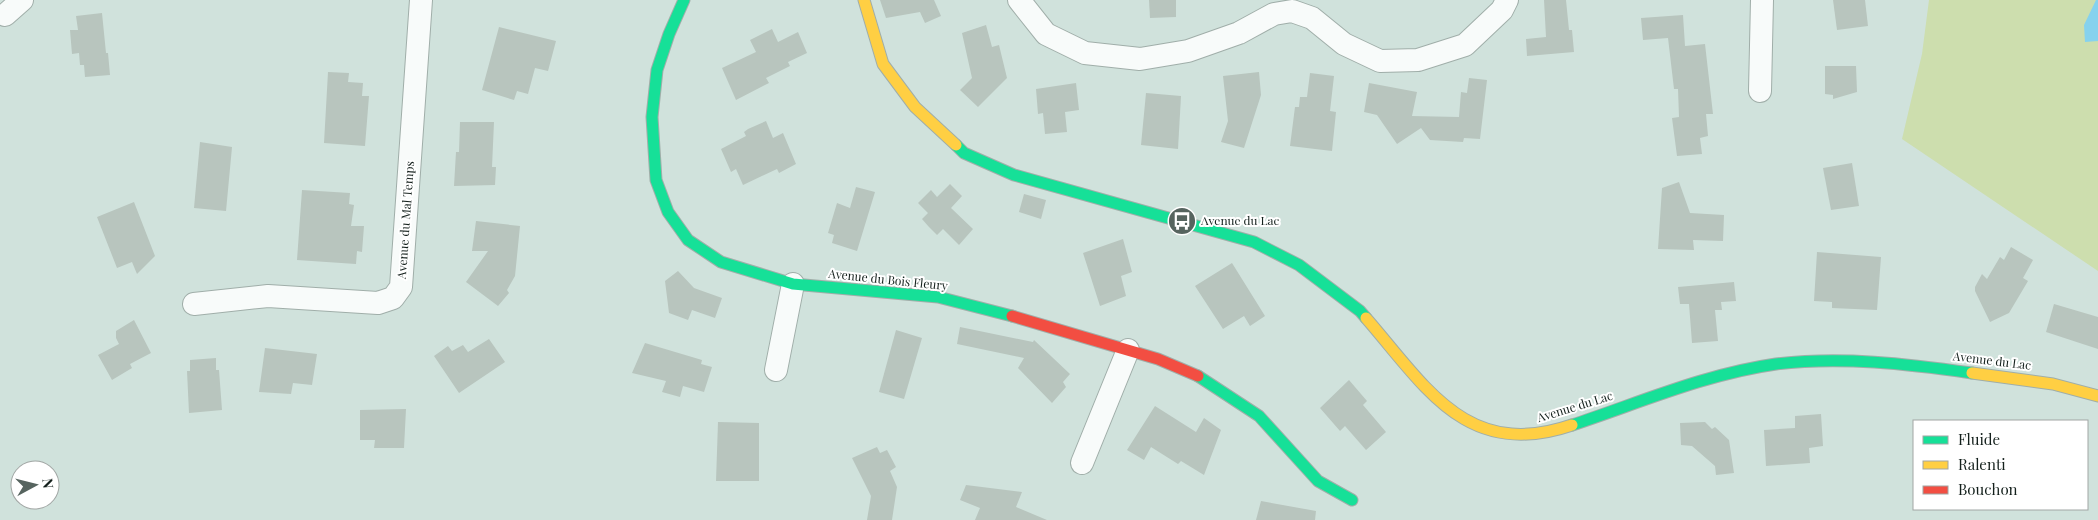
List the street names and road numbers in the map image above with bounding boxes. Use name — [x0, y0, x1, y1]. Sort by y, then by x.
street label: Avenue du Mal Temps — [393, 161, 417, 280]
street label: Avenue du Bois Fleury — [827, 265, 949, 293]
street label: Avenue du Lac — [1951, 347, 2032, 373]
street label: Avenue du Lac — [1534, 387, 1615, 425]

